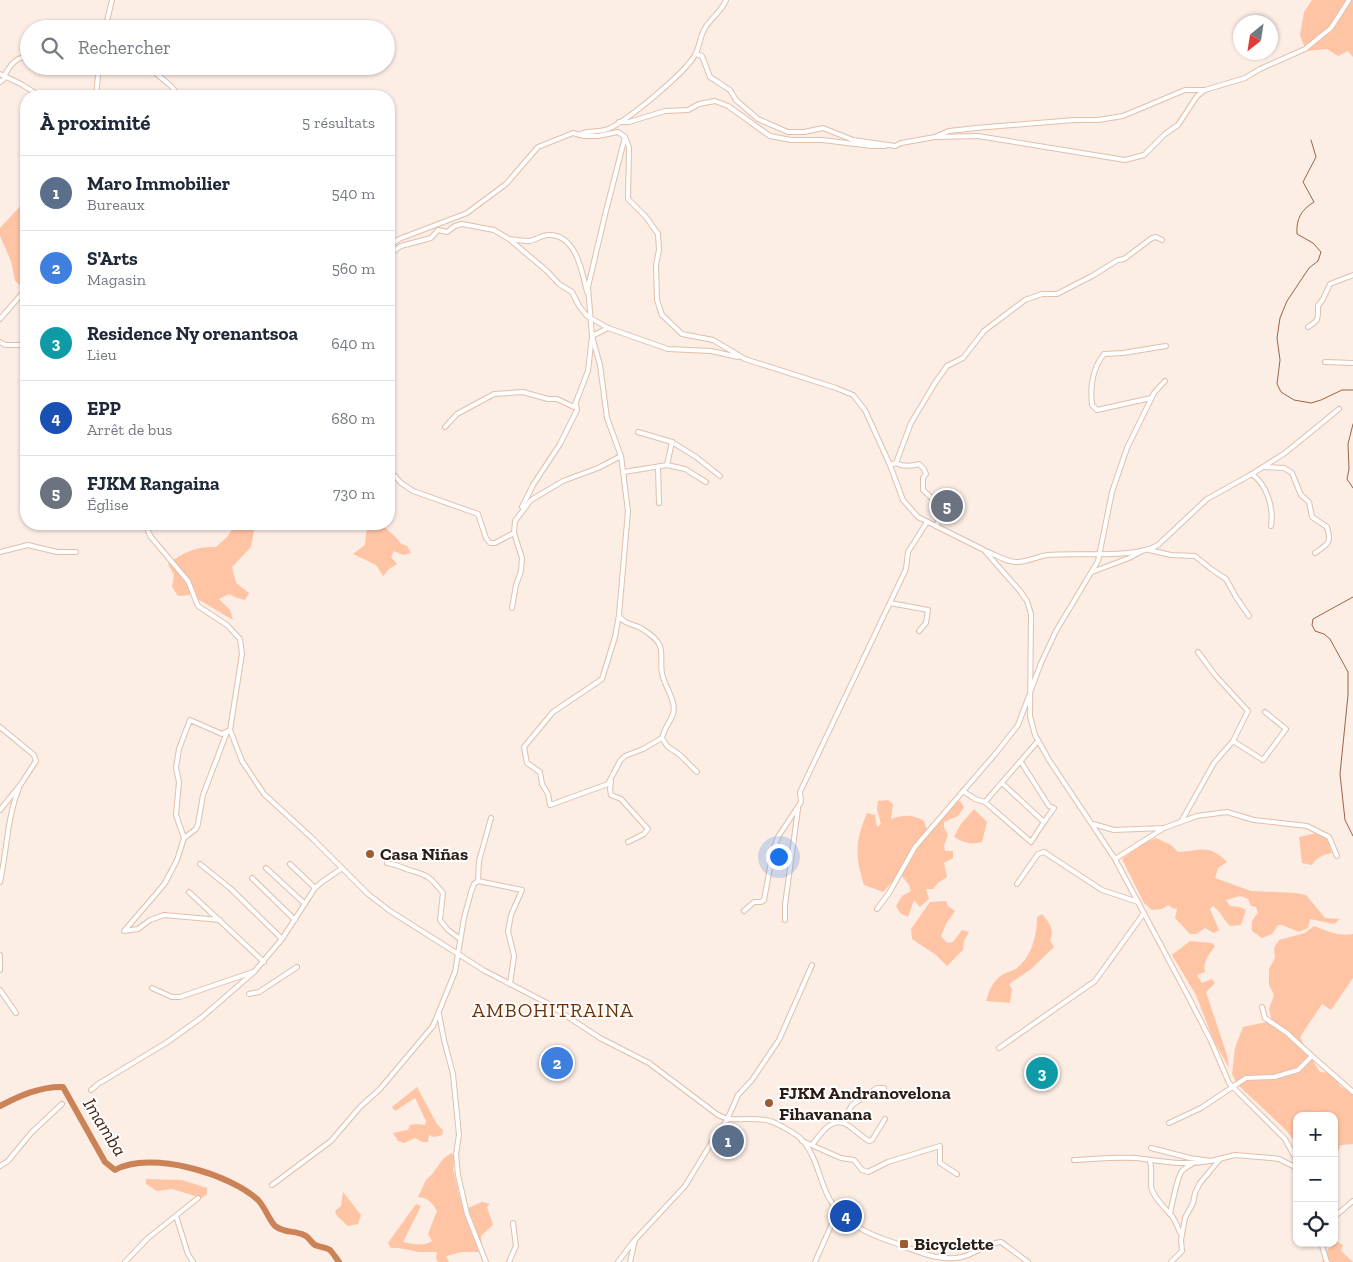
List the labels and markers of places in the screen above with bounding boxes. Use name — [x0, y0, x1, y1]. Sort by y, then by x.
pin: 5 — [931, 487, 963, 525]
place label: Casa Niñas — [380, 843, 468, 865]
marker: Casa Niñas — [364, 848, 376, 860]
pin: 2 — [541, 1044, 573, 1082]
pin: 3 — [1026, 1054, 1058, 1092]
place label: FJKM Andranovelona Fihavanana — [779, 1082, 951, 1125]
marker: FJKM Andranovelona Fihavanana — [763, 1097, 775, 1109]
pin: 1 — [712, 1122, 744, 1160]
pin: 4 — [830, 1197, 862, 1235]
place label: Bicyclette — [914, 1233, 994, 1255]
marker: Bicyclette — [898, 1238, 910, 1250]

